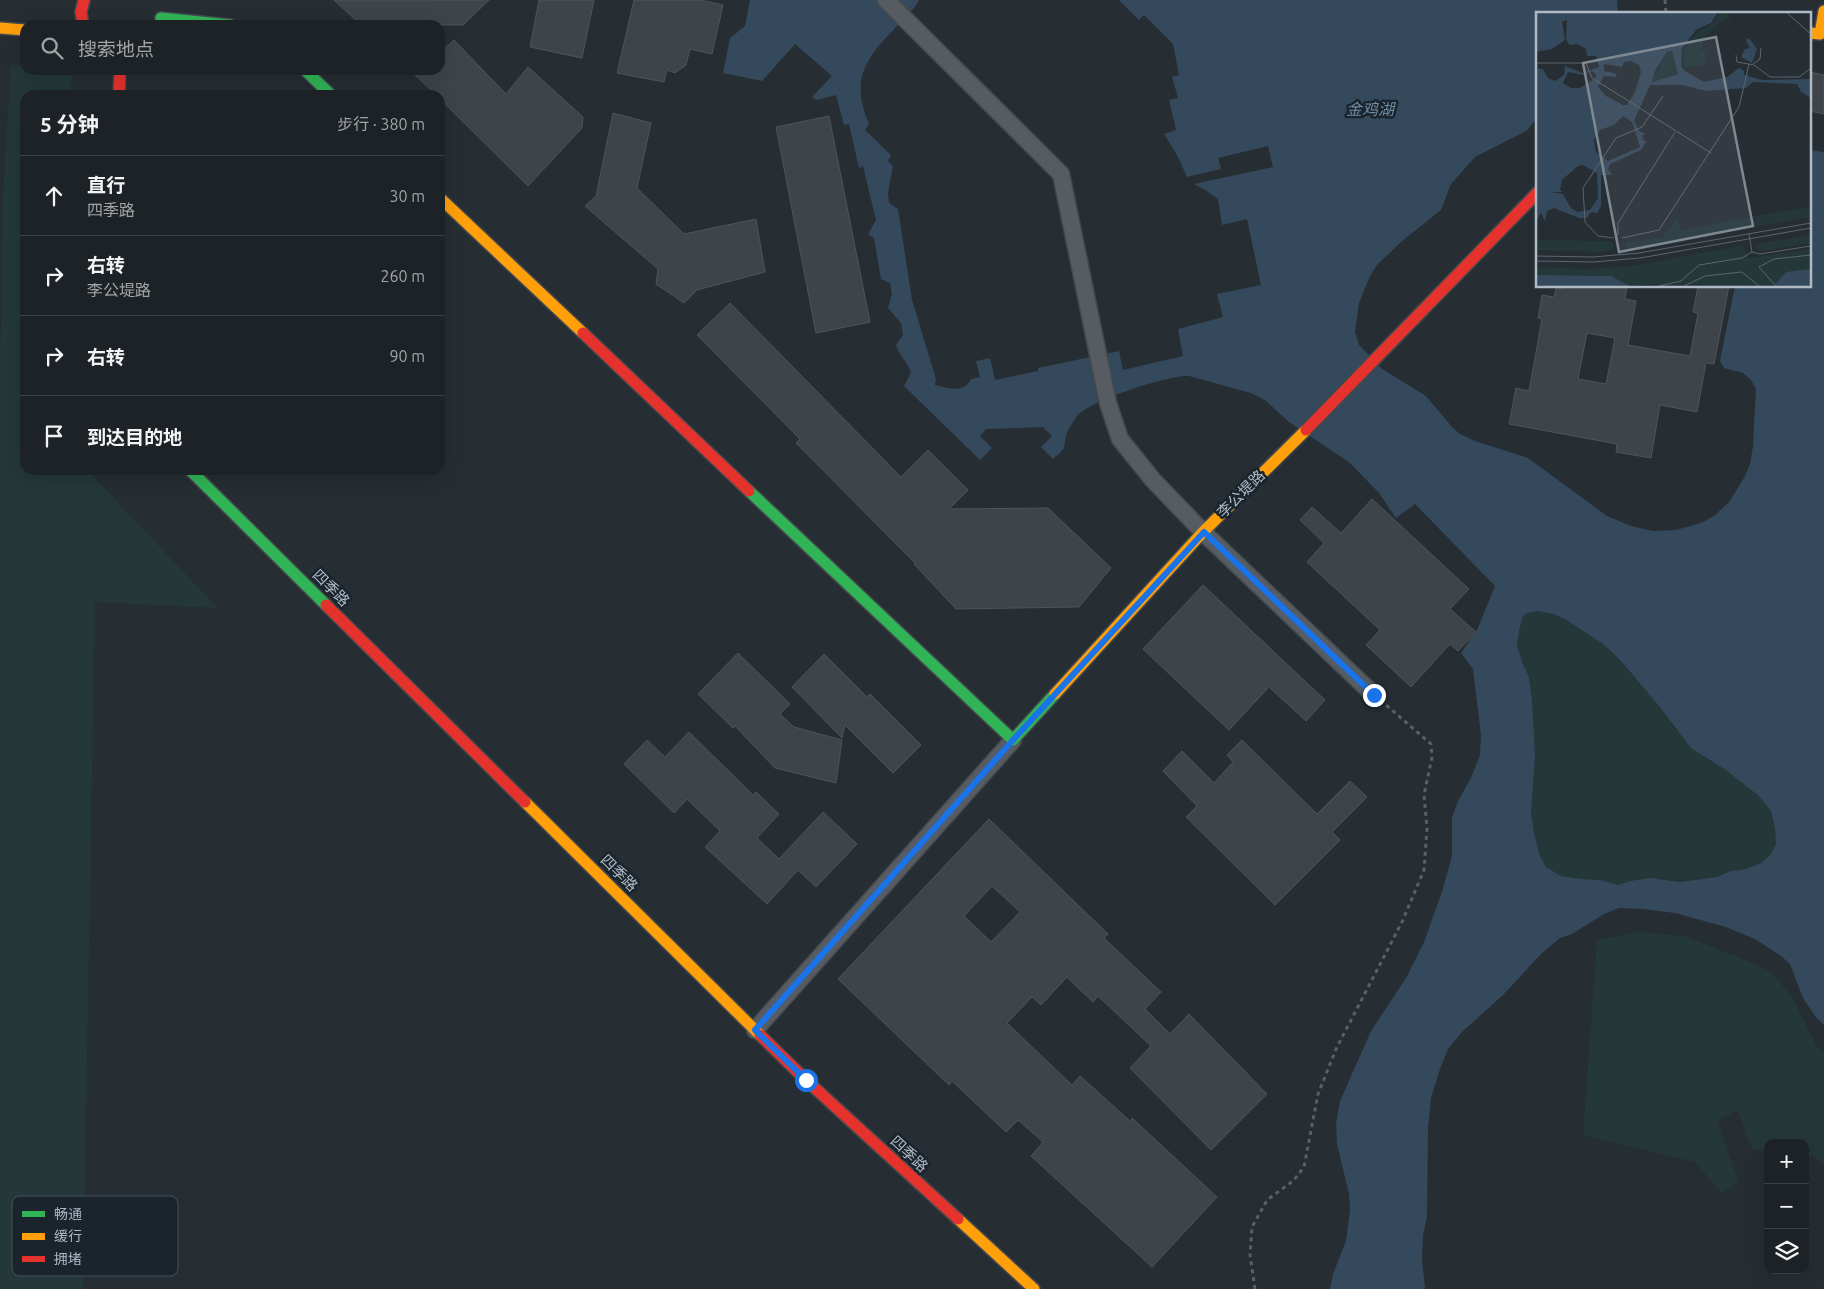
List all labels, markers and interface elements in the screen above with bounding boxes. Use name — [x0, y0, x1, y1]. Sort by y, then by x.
inset map — [1536, 12, 1812, 288]
search box — [20, 20, 445, 75]
icon: search — [38, 34, 66, 62]
text: 搜索地点 — [78, 38, 154, 60]
water label: 金鸡湖 — [1346, 100, 1397, 118]
text: 5 分钟 — [40, 112, 99, 136]
text: 步行 · 380 m — [337, 115, 425, 133]
text: 直行 — [87, 174, 125, 196]
icon: ahead — [40, 182, 68, 210]
text: 30 m — [389, 187, 425, 205]
text: 四季路 — [87, 201, 135, 219]
text: 右转 — [87, 254, 125, 276]
icon: right — [40, 262, 68, 290]
text: 260 m — [380, 267, 425, 285]
text: 李公堤路 — [87, 281, 151, 299]
icon: right — [40, 342, 68, 370]
text: 右转 — [87, 346, 125, 368]
text: 90 m — [389, 347, 425, 365]
icon: arrive — [40, 422, 68, 450]
text: 到达目的地 — [87, 426, 182, 448]
street label: 李公堤路 — [1213, 466, 1268, 521]
street label: 四季路 — [309, 566, 353, 610]
route end — [1363, 684, 1386, 707]
street label: 四季路 — [597, 851, 641, 895]
route start — [795, 1069, 818, 1092]
street label: 四季路 — [887, 1132, 932, 1175]
map controls — [1764, 1139, 1809, 1274]
button: + — [1764, 1139, 1809, 1184]
button: − — [1764, 1184, 1809, 1229]
legend — [12, 1196, 178, 1276]
text: 畅通 — [54, 1206, 82, 1222]
text: 缓行 — [54, 1228, 82, 1244]
button: layers — [1764, 1229, 1809, 1274]
text: 拥堵 — [54, 1251, 82, 1267]

